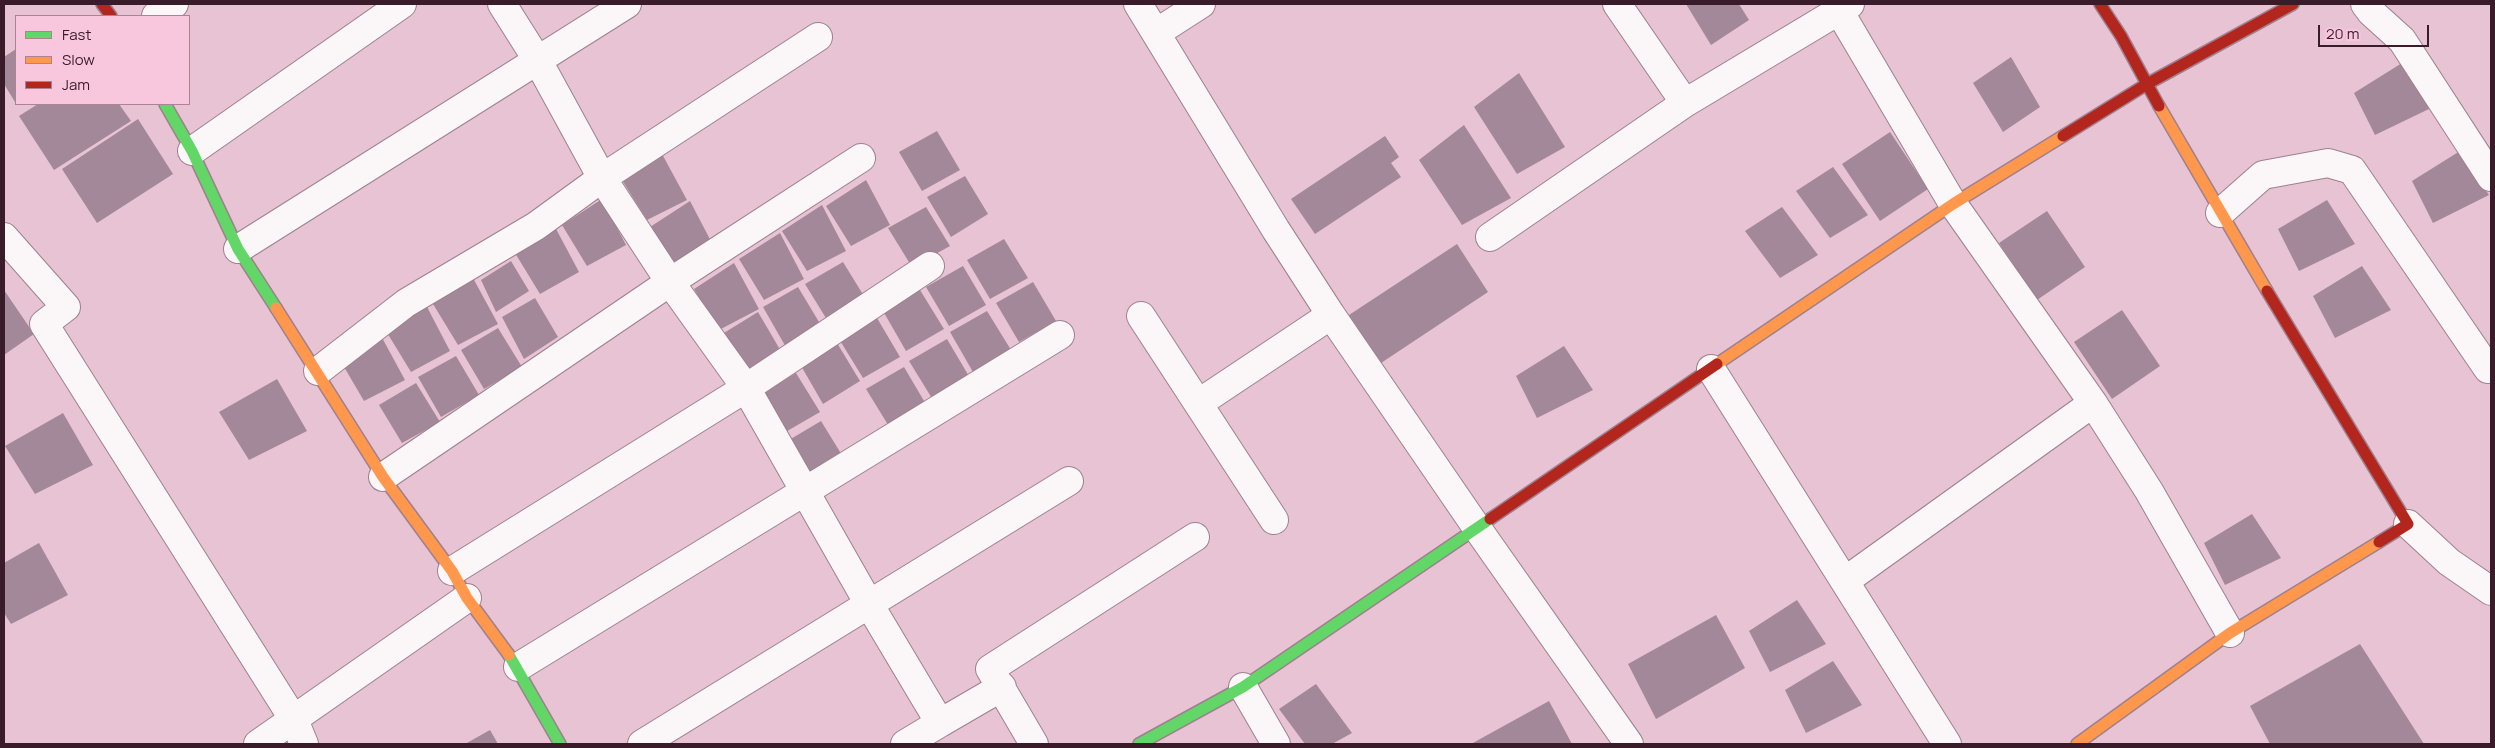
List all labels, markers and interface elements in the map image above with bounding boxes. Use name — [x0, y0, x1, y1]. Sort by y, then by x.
legend — [15, 15, 190, 105]
scale bar — [2320, 15, 2431, 47]
text: 20 m — [2326, 23, 2359, 44]
text: Fast — [62, 24, 91, 45]
text: Slow — [62, 49, 95, 70]
text: Jam — [62, 74, 90, 95]

